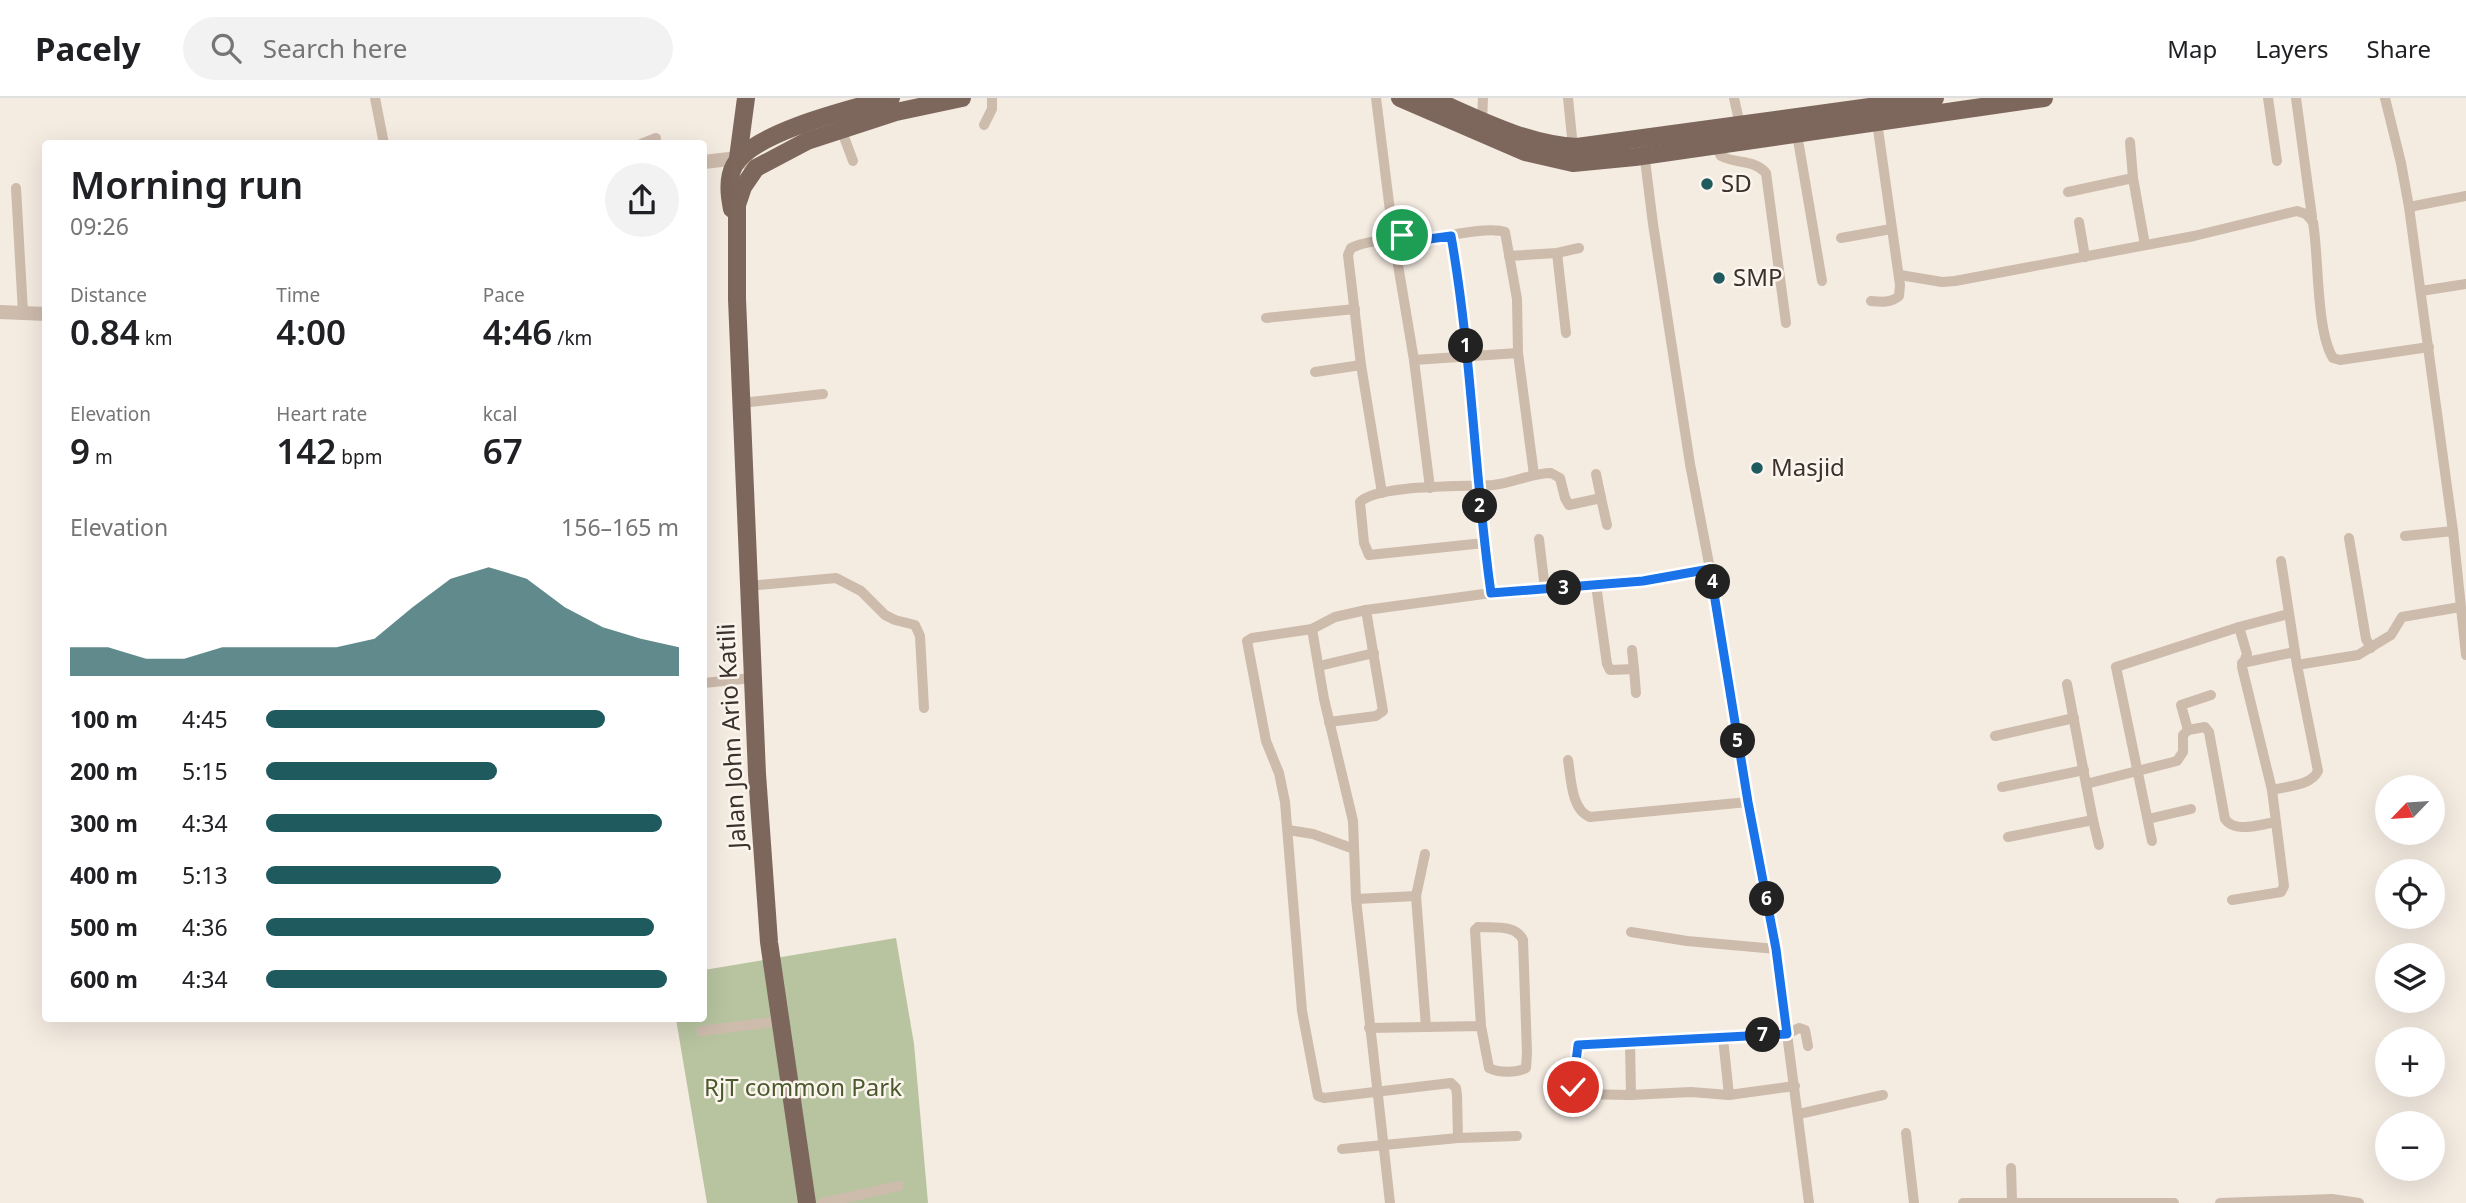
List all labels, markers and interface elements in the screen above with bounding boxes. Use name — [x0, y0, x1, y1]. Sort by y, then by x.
search box — [183, 17, 673, 80]
text: Pacely — [35, 26, 141, 71]
icon: search — [207, 29, 245, 67]
text: Search here — [263, 30, 407, 66]
text: Map — [2167, 32, 2217, 65]
text: Layers — [2255, 32, 2329, 65]
text: Share — [2367, 32, 2431, 65]
text: Morning run — [70, 158, 303, 210]
button: share — [605, 163, 679, 237]
place label: SD — [1721, 166, 1752, 199]
marker: SD — [1699, 176, 1715, 192]
pin — [1372, 205, 1432, 265]
text: 09:26 — [70, 210, 129, 242]
icon: arrive — [1383, 216, 1421, 254]
place label: SMP — [1733, 260, 1782, 293]
marker: SMP — [1711, 270, 1727, 286]
text: Distance — [70, 282, 147, 308]
text: Time — [276, 282, 320, 308]
text: Pace — [483, 282, 525, 308]
text: 0.84 — [70, 308, 140, 355]
text: 4:00 — [276, 308, 346, 355]
text: 4:46 — [483, 308, 552, 355]
text: km — [140, 325, 173, 351]
text: /km — [552, 325, 592, 351]
pin: 1 — [1448, 328, 1484, 364]
text: 1 — [1460, 332, 1471, 358]
text: Elevation — [70, 401, 151, 427]
text: Heart rate — [276, 401, 367, 427]
text: kcal — [483, 401, 517, 427]
text: 9 — [70, 427, 90, 474]
text: 142 — [276, 427, 336, 474]
text: 67 — [483, 427, 523, 474]
text: m — [90, 444, 113, 470]
text: bpm — [336, 444, 382, 470]
place label: Masjid — [1771, 450, 1845, 483]
marker: Masjid — [1749, 460, 1765, 476]
pin: 2 — [1462, 488, 1498, 524]
text: 2 — [1474, 492, 1485, 518]
text: Elevation — [70, 511, 168, 543]
text: 156–165 m — [561, 511, 679, 543]
pin: 4 — [1696, 564, 1730, 600]
text: 4 — [1707, 568, 1718, 594]
pin: 3 — [1546, 570, 1582, 606]
text: 3 — [1558, 574, 1569, 600]
street label: Jalan John Ario Katili — [708, 623, 753, 852]
text: 100 m — [70, 703, 138, 735]
text: 4:45 — [182, 703, 228, 735]
pin: 5 — [1720, 724, 1756, 758]
text: 5 — [1732, 727, 1743, 753]
text: 200 m — [70, 755, 138, 787]
text: 5:15 — [182, 755, 228, 787]
north arrow — [2375, 775, 2445, 845]
map controls — [2375, 775, 2445, 1181]
text: 300 m — [70, 807, 138, 839]
text: 4:34 — [182, 807, 228, 839]
text: 400 m — [70, 859, 138, 891]
text: 5:13 — [182, 859, 228, 891]
button: locate — [2375, 859, 2445, 929]
pin: 6 — [1750, 882, 1784, 916]
text: 6 — [1761, 885, 1772, 911]
text: 500 m — [70, 911, 138, 943]
text: 4:36 — [182, 911, 228, 943]
button: layers — [2375, 943, 2445, 1013]
text: 600 m — [70, 963, 138, 995]
text: 4:34 — [182, 963, 228, 995]
pin: 7 — [1746, 1018, 1780, 1052]
text: 7 — [1757, 1021, 1768, 1047]
button: + — [2375, 1027, 2445, 1097]
pin — [1543, 1057, 1603, 1117]
icon: check — [1554, 1068, 1592, 1106]
park label: RjT common Park — [704, 1070, 902, 1103]
button: − — [2375, 1111, 2445, 1181]

